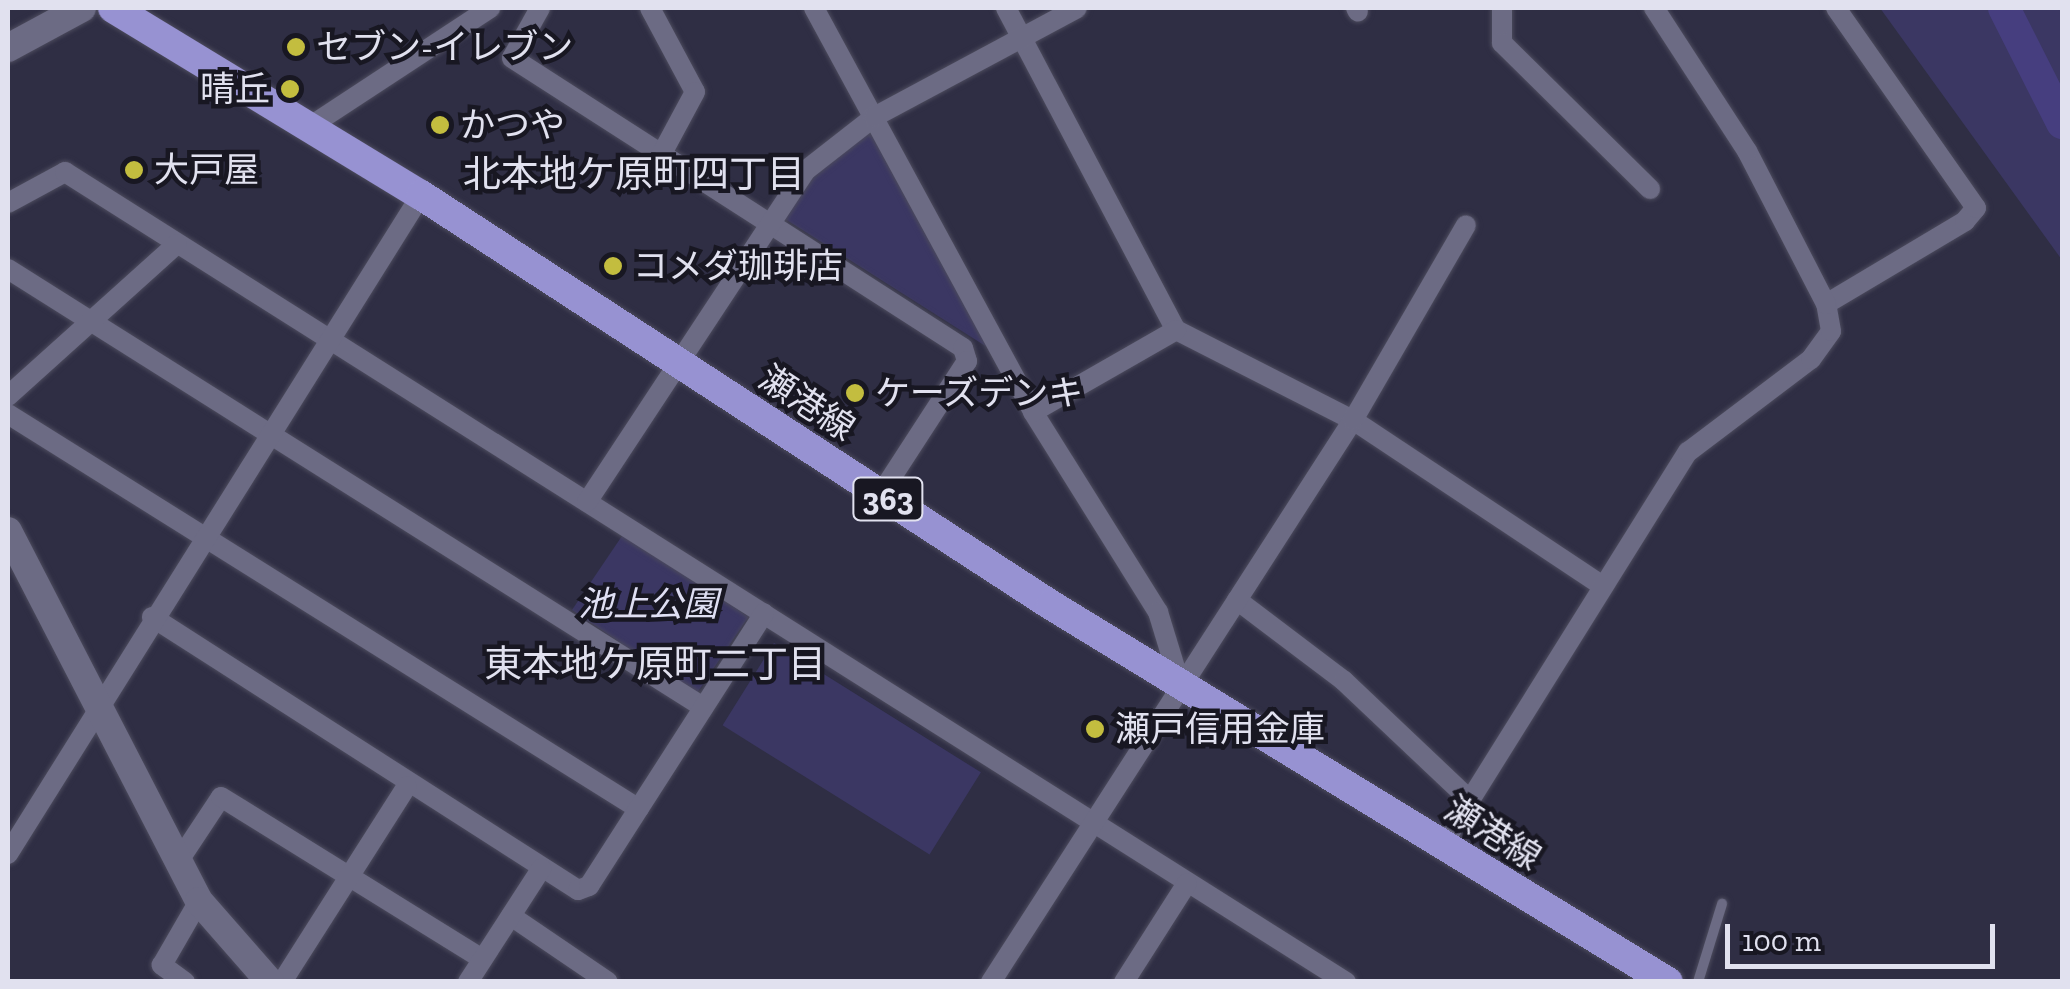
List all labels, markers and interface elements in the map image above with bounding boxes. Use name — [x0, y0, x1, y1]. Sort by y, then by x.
place label: セブン-イレブン — [316, 26, 573, 68]
marker: セブン-イレブン — [285, 36, 307, 58]
place label: 晴丘 — [200, 68, 270, 110]
marker: 晴丘 — [279, 78, 301, 100]
place label: かつや — [460, 104, 565, 146]
marker: かつや — [429, 114, 451, 136]
place label: 大戸屋 — [154, 149, 259, 191]
district label: 北本地ケ原町四丁目 — [463, 152, 805, 198]
marker: 大戸屋 — [123, 159, 145, 181]
place label: コメダ珈琲店 — [633, 245, 843, 287]
marker: コメダ珈琲店 — [602, 255, 624, 277]
street label: 瀬港線 — [752, 357, 862, 449]
place label: ケーズデンキ — [875, 372, 1085, 414]
marker: ケーズデンキ — [844, 382, 866, 404]
road number: 363 — [850, 472, 926, 526]
park label: 池上公園 — [578, 583, 718, 625]
district label: 東本地ケ原町二丁目 — [484, 642, 826, 688]
place label: 瀬戸信用金庫 — [1115, 708, 1325, 750]
marker: 瀬戸信用金庫 — [1084, 718, 1106, 740]
street label: 瀬港線 — [1437, 787, 1549, 879]
scale bar — [1730, 904, 2000, 966]
text: 100 m — [1742, 923, 1821, 959]

